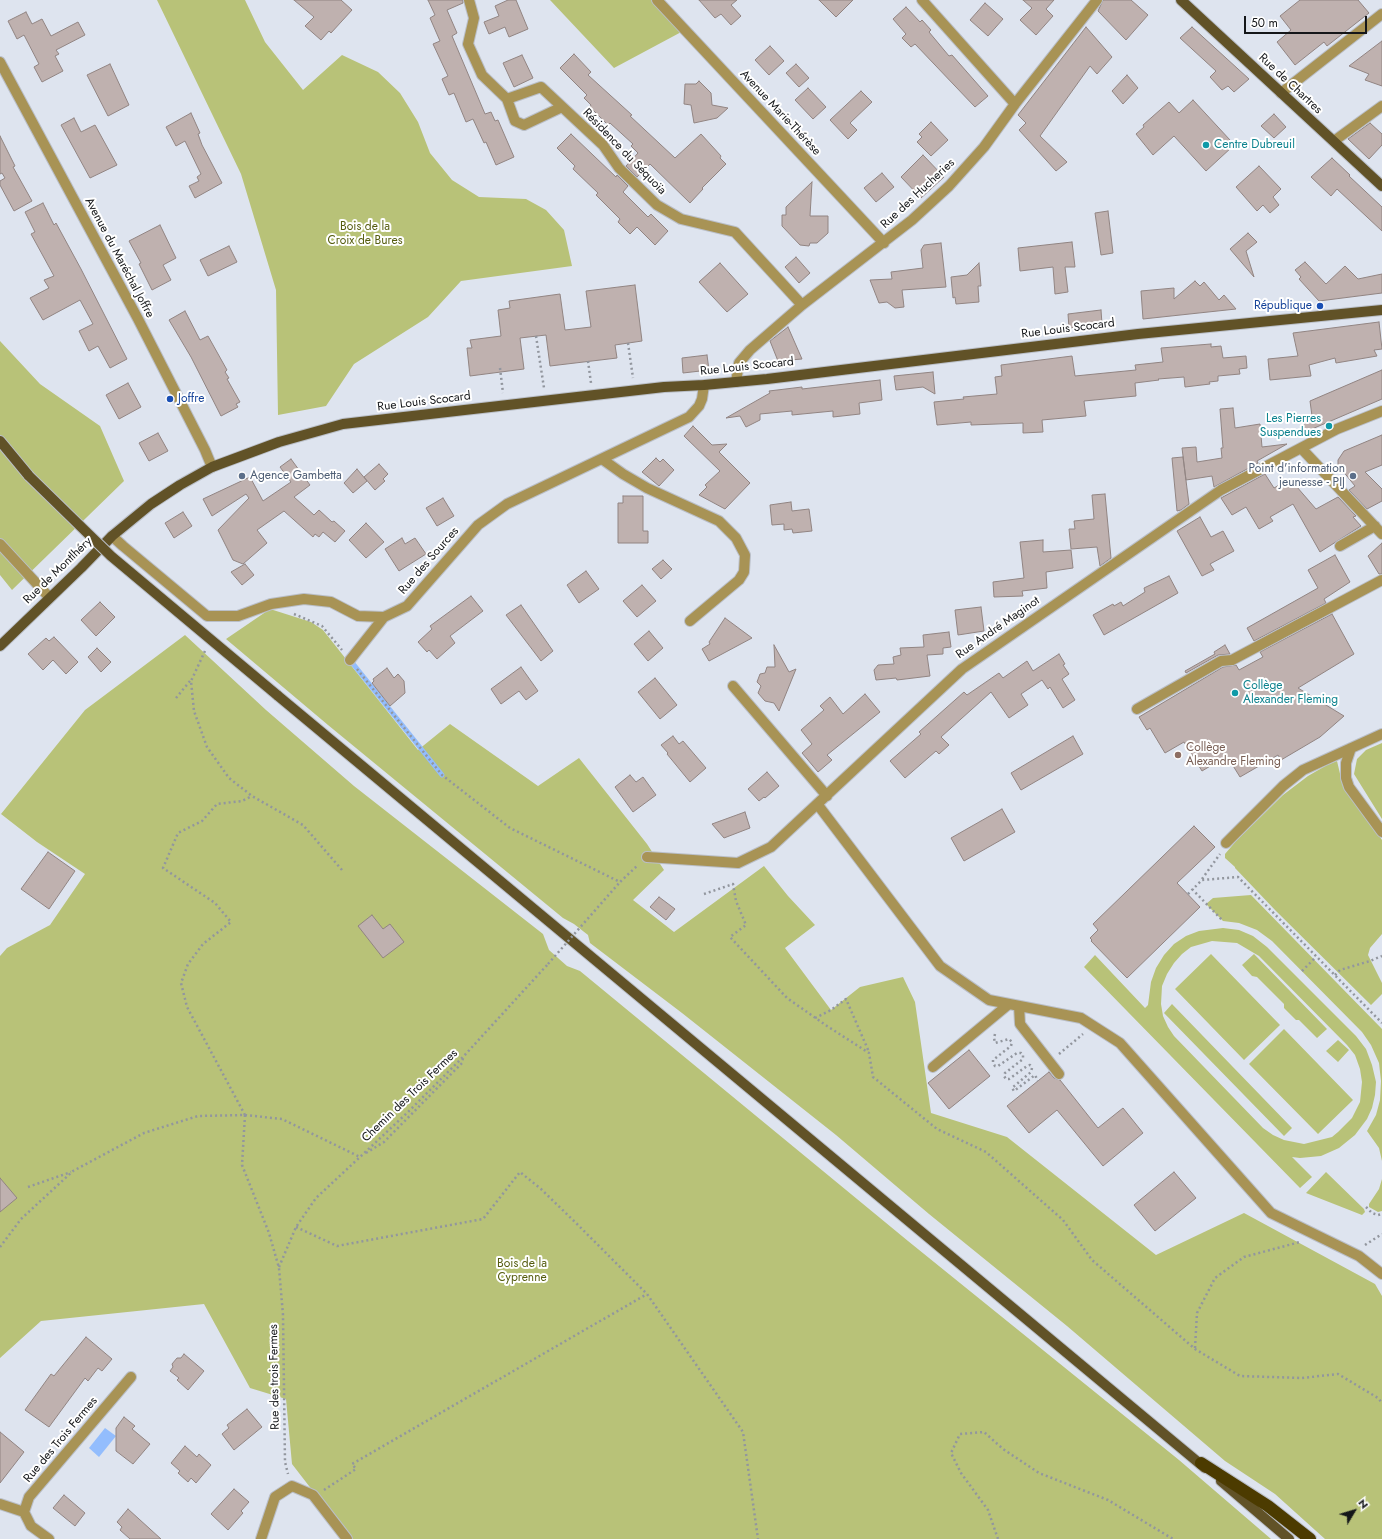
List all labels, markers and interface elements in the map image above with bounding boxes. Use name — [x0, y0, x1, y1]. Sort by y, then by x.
scale bar — [1246, 8, 1369, 34]
text: 50 m — [1251, 14, 1278, 32]
street label: Rue de Chartres — [1255, 51, 1325, 117]
street label: Avenue Marie-Thérèse — [737, 67, 823, 159]
street label: Résidence du Séquoïa — [579, 106, 669, 198]
place label: Centre Dubreuil — [1214, 138, 1295, 152]
marker: Centre Dubreuil — [1201, 140, 1211, 150]
street label: Rue des Hucheries — [878, 156, 958, 232]
street label: Avenue du Maréchal Joffre — [81, 196, 157, 320]
park label: Bois de la Croix de Bures — [327, 220, 403, 248]
place label: République — [1254, 299, 1312, 313]
marker: République — [1315, 301, 1325, 311]
street label: Rue Louis Scocard — [1021, 316, 1115, 342]
street label: Rue Louis Scocard — [700, 355, 794, 379]
street label: Rue Louis Scocard — [377, 389, 471, 415]
place label: Joffre — [178, 392, 204, 406]
marker: Joffre — [165, 394, 175, 404]
place label: Les Pierres Suspendues — [1260, 412, 1321, 440]
marker: Les Pierres Suspendues — [1324, 421, 1334, 431]
place label: Point d'information jeunesse - PIJ — [1249, 462, 1345, 490]
place label: Agence Gambetta — [250, 469, 342, 483]
marker: Agence Gambetta — [237, 471, 247, 481]
marker: Point d'information jeunesse - PIJ — [1348, 471, 1358, 481]
street label: Rue des Sources — [396, 524, 462, 598]
street label: Rue de Montlhéry — [21, 535, 95, 607]
street label: Rue André Maginot — [953, 594, 1043, 662]
place label: Collège Alexander Fleming — [1243, 679, 1338, 707]
marker: Collège Alexander Fleming — [1230, 688, 1240, 698]
place label: Collège Alexandre Fleming — [1186, 741, 1281, 769]
marker: Collège Alexandre Fleming — [1173, 750, 1183, 760]
street label: Chemin des Trois Fermes — [359, 1047, 461, 1145]
park label: Bois de la Cyprenne — [497, 1257, 547, 1285]
street label: Rue des trois Fermes — [267, 1324, 283, 1430]
street label: Rue des Trois Fermes — [21, 1394, 101, 1486]
north arrow — [1334, 1491, 1374, 1531]
text: N — [1354, 1495, 1372, 1512]

